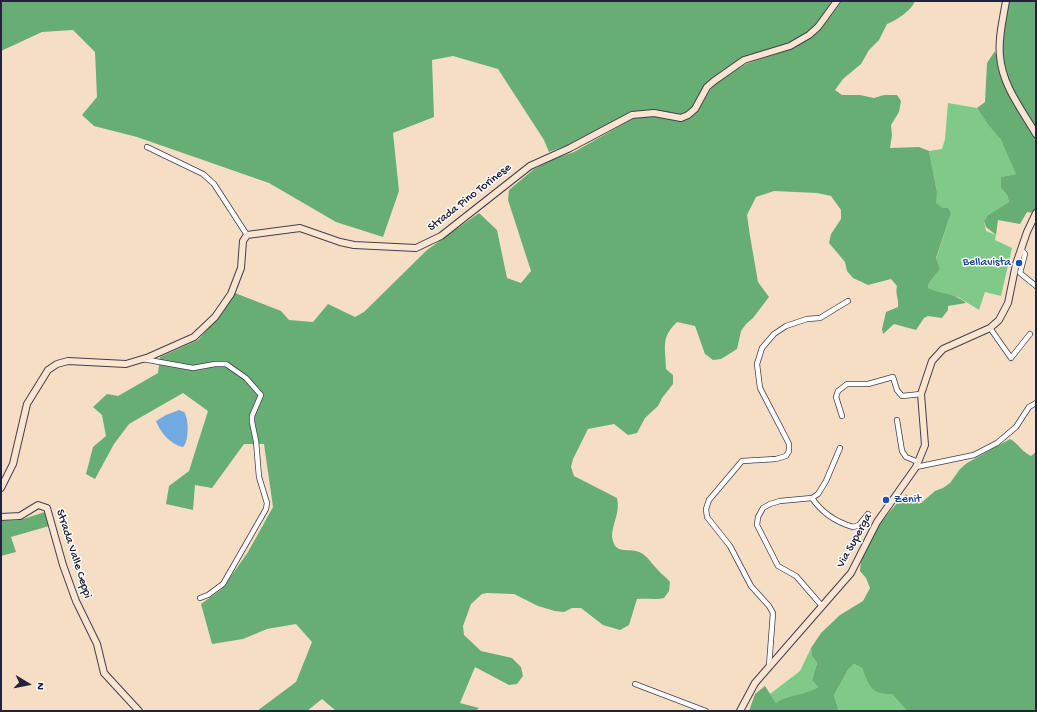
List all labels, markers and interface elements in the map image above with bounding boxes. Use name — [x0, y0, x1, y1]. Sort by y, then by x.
street label: Strada Pino Torinese — [425, 161, 515, 235]
place label: Bellavista — [963, 256, 1011, 270]
marker: Bellavista — [1014, 258, 1024, 268]
place label: Zenit — [894, 493, 921, 507]
marker: Zenit — [881, 495, 891, 505]
street label: Strada Valle Ceppi — [52, 508, 94, 600]
street label: Via Superga — [834, 511, 876, 571]
north arrow — [8, 664, 48, 704]
text: N — [33, 682, 46, 691]

